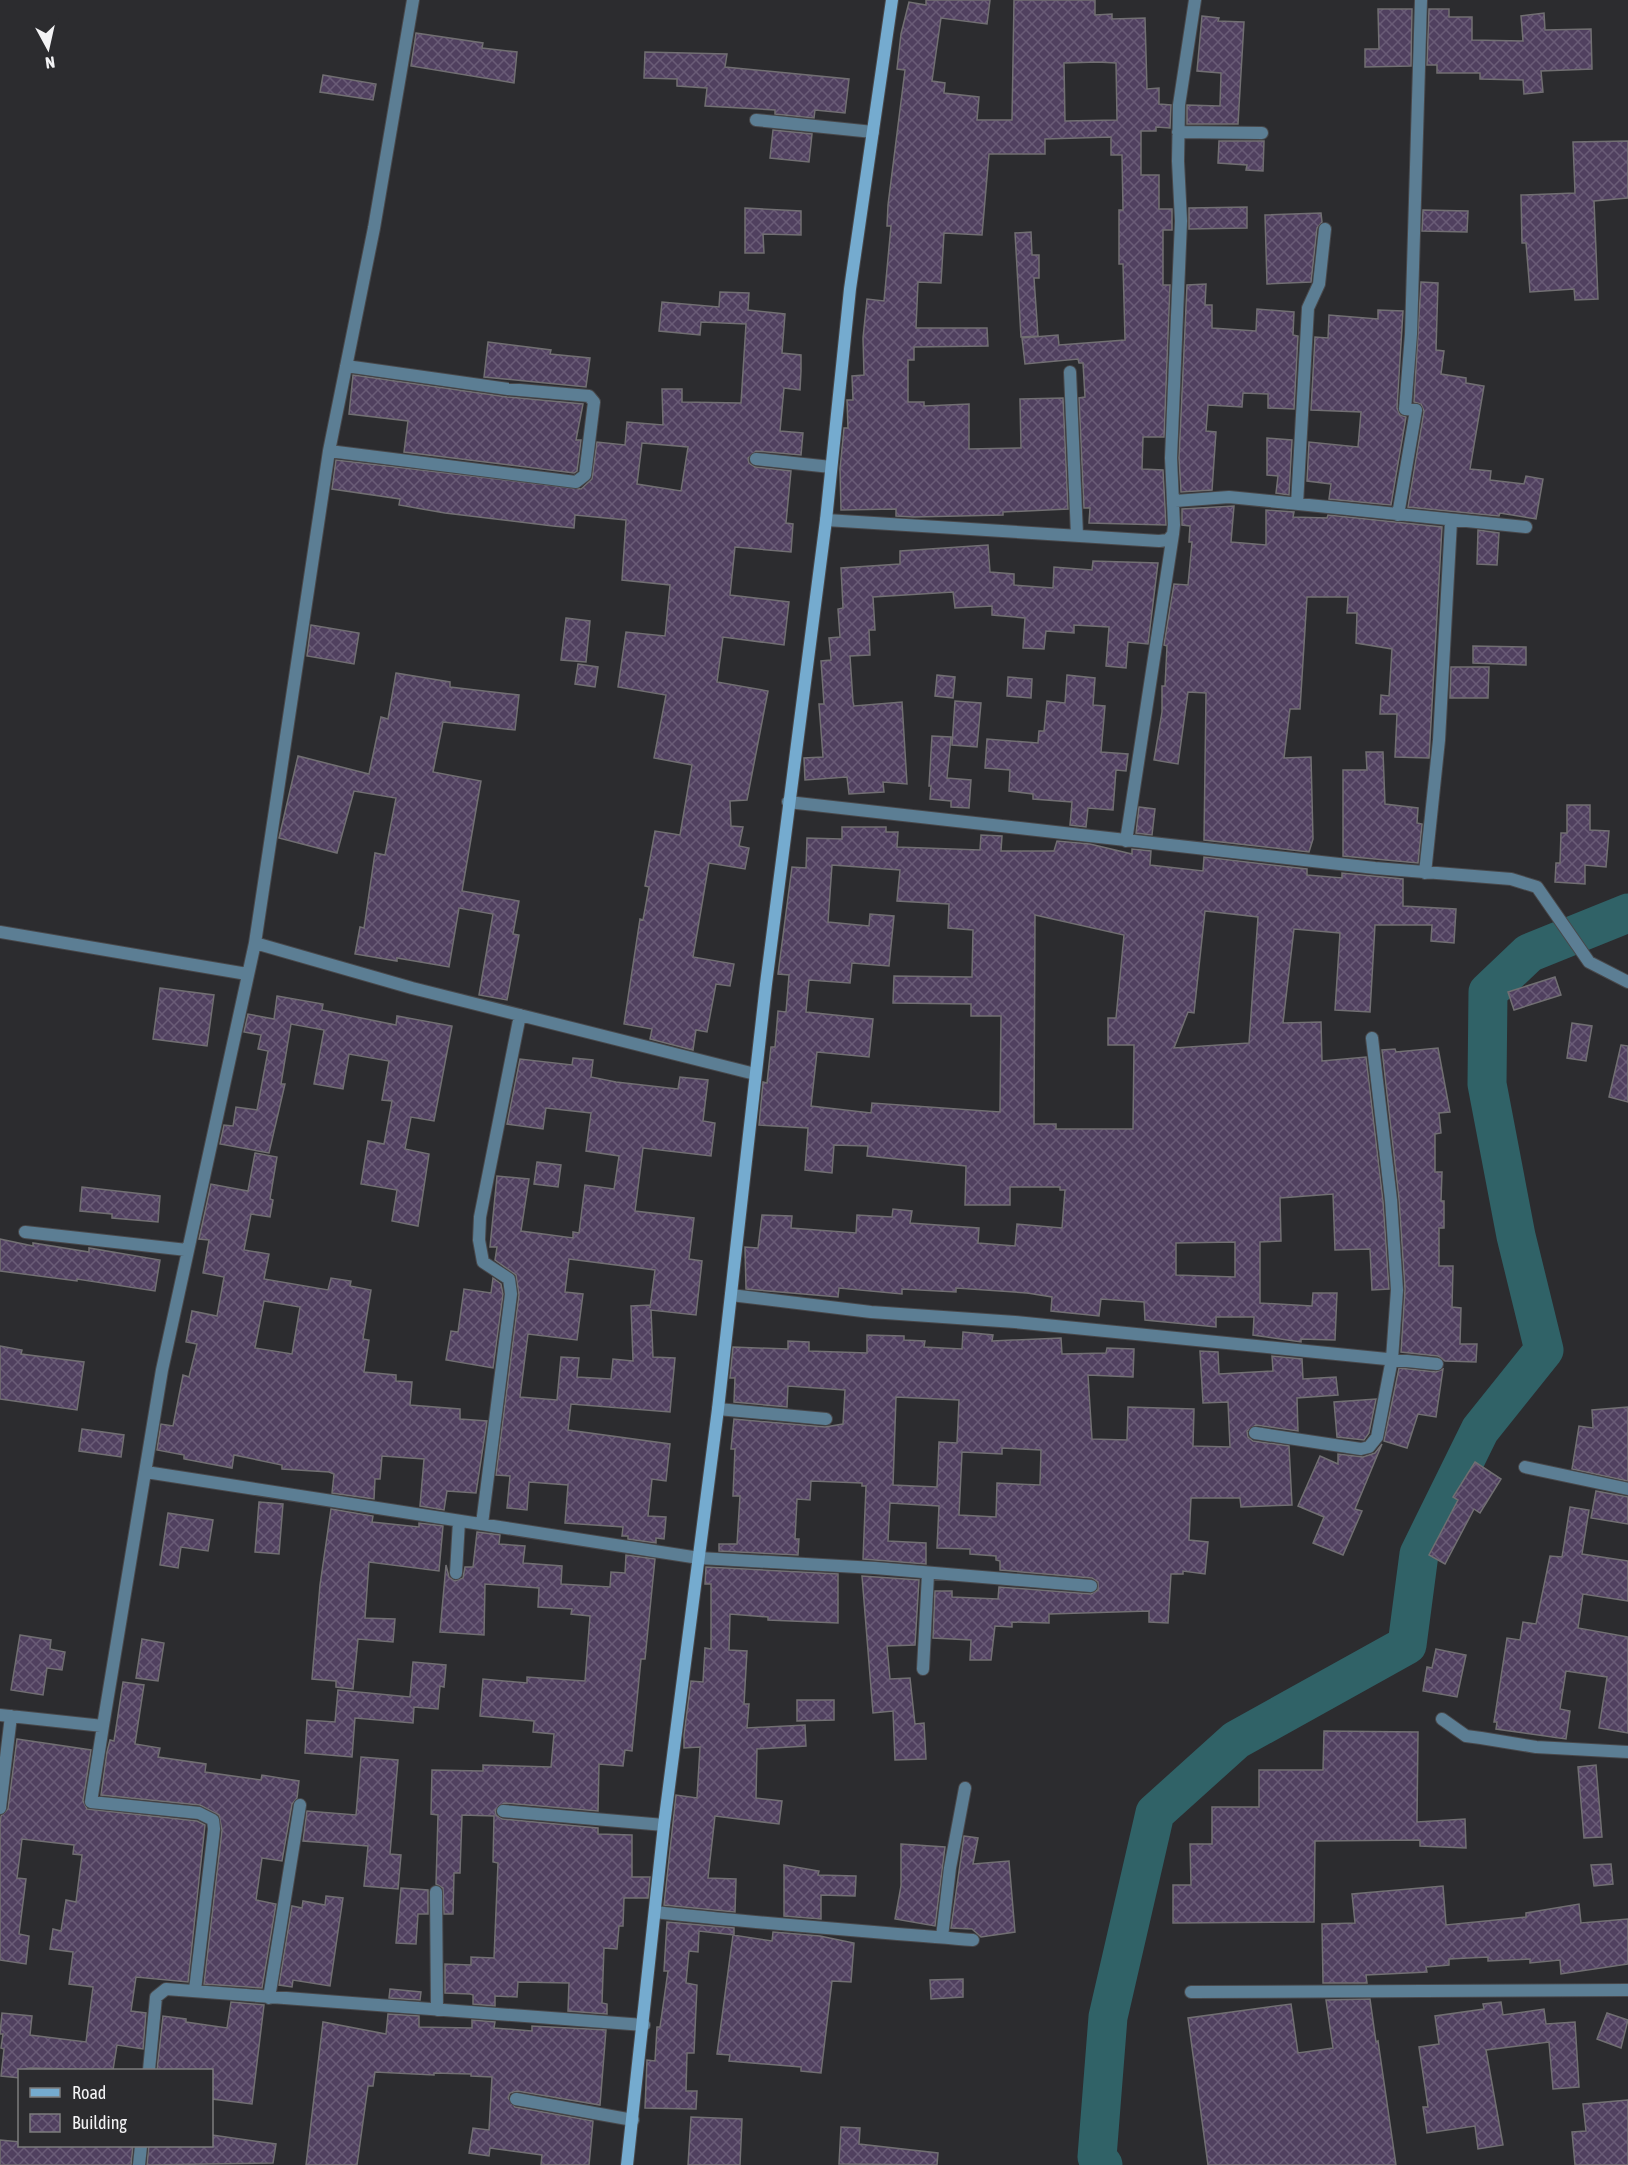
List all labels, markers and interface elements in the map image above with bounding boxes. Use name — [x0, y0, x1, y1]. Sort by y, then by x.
north arrow — [18, 18, 78, 78]
text: N — [44, 53, 56, 72]
legend — [18, 2069, 213, 2147]
text: Road — [72, 2082, 106, 2103]
text: Building — [72, 2112, 127, 2133]

